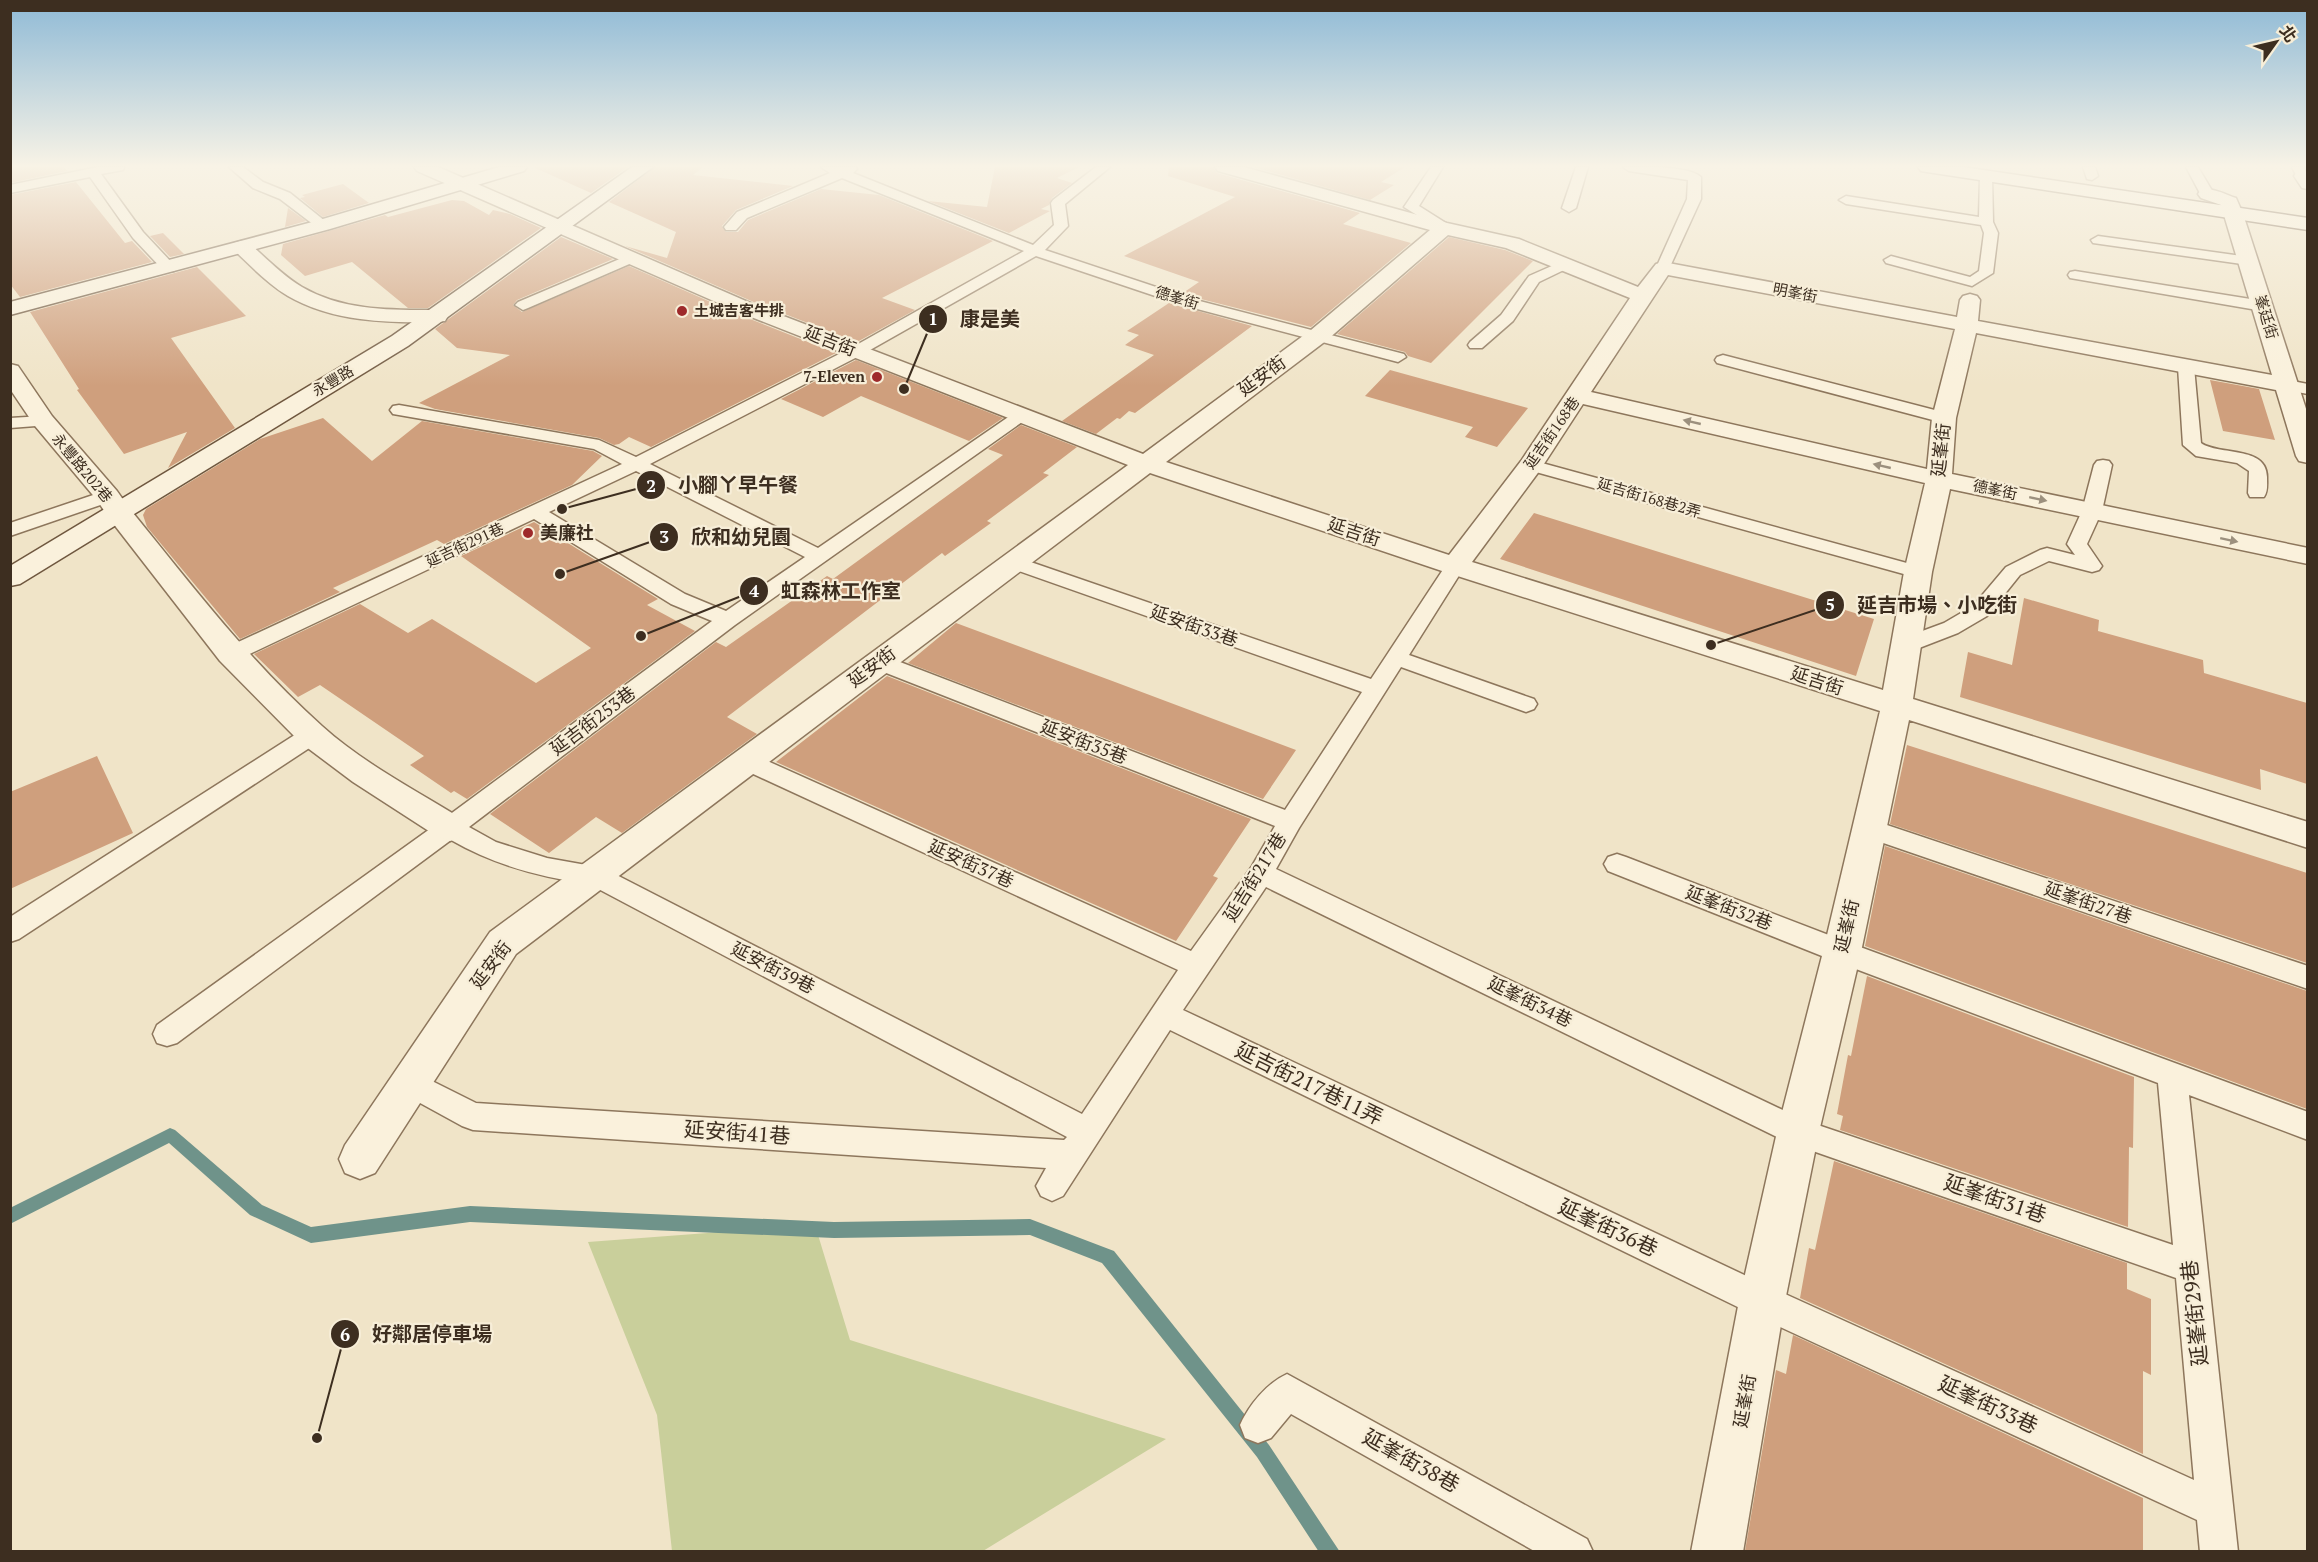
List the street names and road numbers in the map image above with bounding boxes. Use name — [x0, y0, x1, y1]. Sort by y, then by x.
street label: 明峯街 — [1771, 278, 1819, 306]
street label: 德峯街 — [1153, 281, 1202, 313]
street label: 峯廷街 — [2251, 292, 2283, 341]
street label: 延吉街 — [801, 319, 860, 361]
street label: 延安街 — [1233, 350, 1290, 401]
street label: 永豐路 — [308, 360, 357, 400]
street label: 延吉街168巷 — [1519, 392, 1583, 473]
street label: 延峯街 — [1925, 422, 1955, 478]
street label: 永豐路202巷 — [48, 429, 117, 506]
street label: 延吉街168巷2弄 — [1595, 473, 1703, 521]
street label: 德峯街 — [1971, 475, 2019, 503]
street label: 延吉街 — [1325, 511, 1384, 551]
street label: 延吉街291巷 — [422, 517, 507, 571]
street label: 延安街33巷 — [1147, 599, 1241, 651]
street label: 延安街 — [843, 640, 900, 692]
street label: 延吉街 — [1788, 660, 1847, 700]
street label: 延吉街253巷 — [545, 680, 640, 760]
street label: 延安街35巷 — [1037, 714, 1131, 769]
street label: 延吉街217巷 — [1217, 827, 1291, 926]
street label: 延安街37巷 — [925, 834, 1018, 893]
street label: 延峯街27巷 — [2041, 876, 2135, 928]
street label: 延峯街32巷 — [1682, 880, 1776, 935]
street label: 延峯街 — [1828, 897, 1864, 955]
street label: 延安街 — [464, 936, 516, 993]
street label: 延安街39巷 — [727, 936, 820, 999]
street label: 延峯街34巷 — [1484, 970, 1577, 1032]
street label: 延吉街217巷11弄 — [1231, 1035, 1388, 1131]
street label: 延安街41巷 — [683, 1114, 791, 1150]
street label: 延峯街31巷 — [1940, 1167, 2050, 1229]
street label: 延峯街36巷 — [1554, 1192, 1663, 1262]
street label: 延峯街29巷 — [2175, 1259, 2213, 1367]
street label: 延峯街33巷 — [1934, 1369, 2043, 1439]
street label: 延峯街 — [1728, 1372, 1761, 1429]
street label: 延峯街38巷 — [1358, 1422, 1465, 1498]

